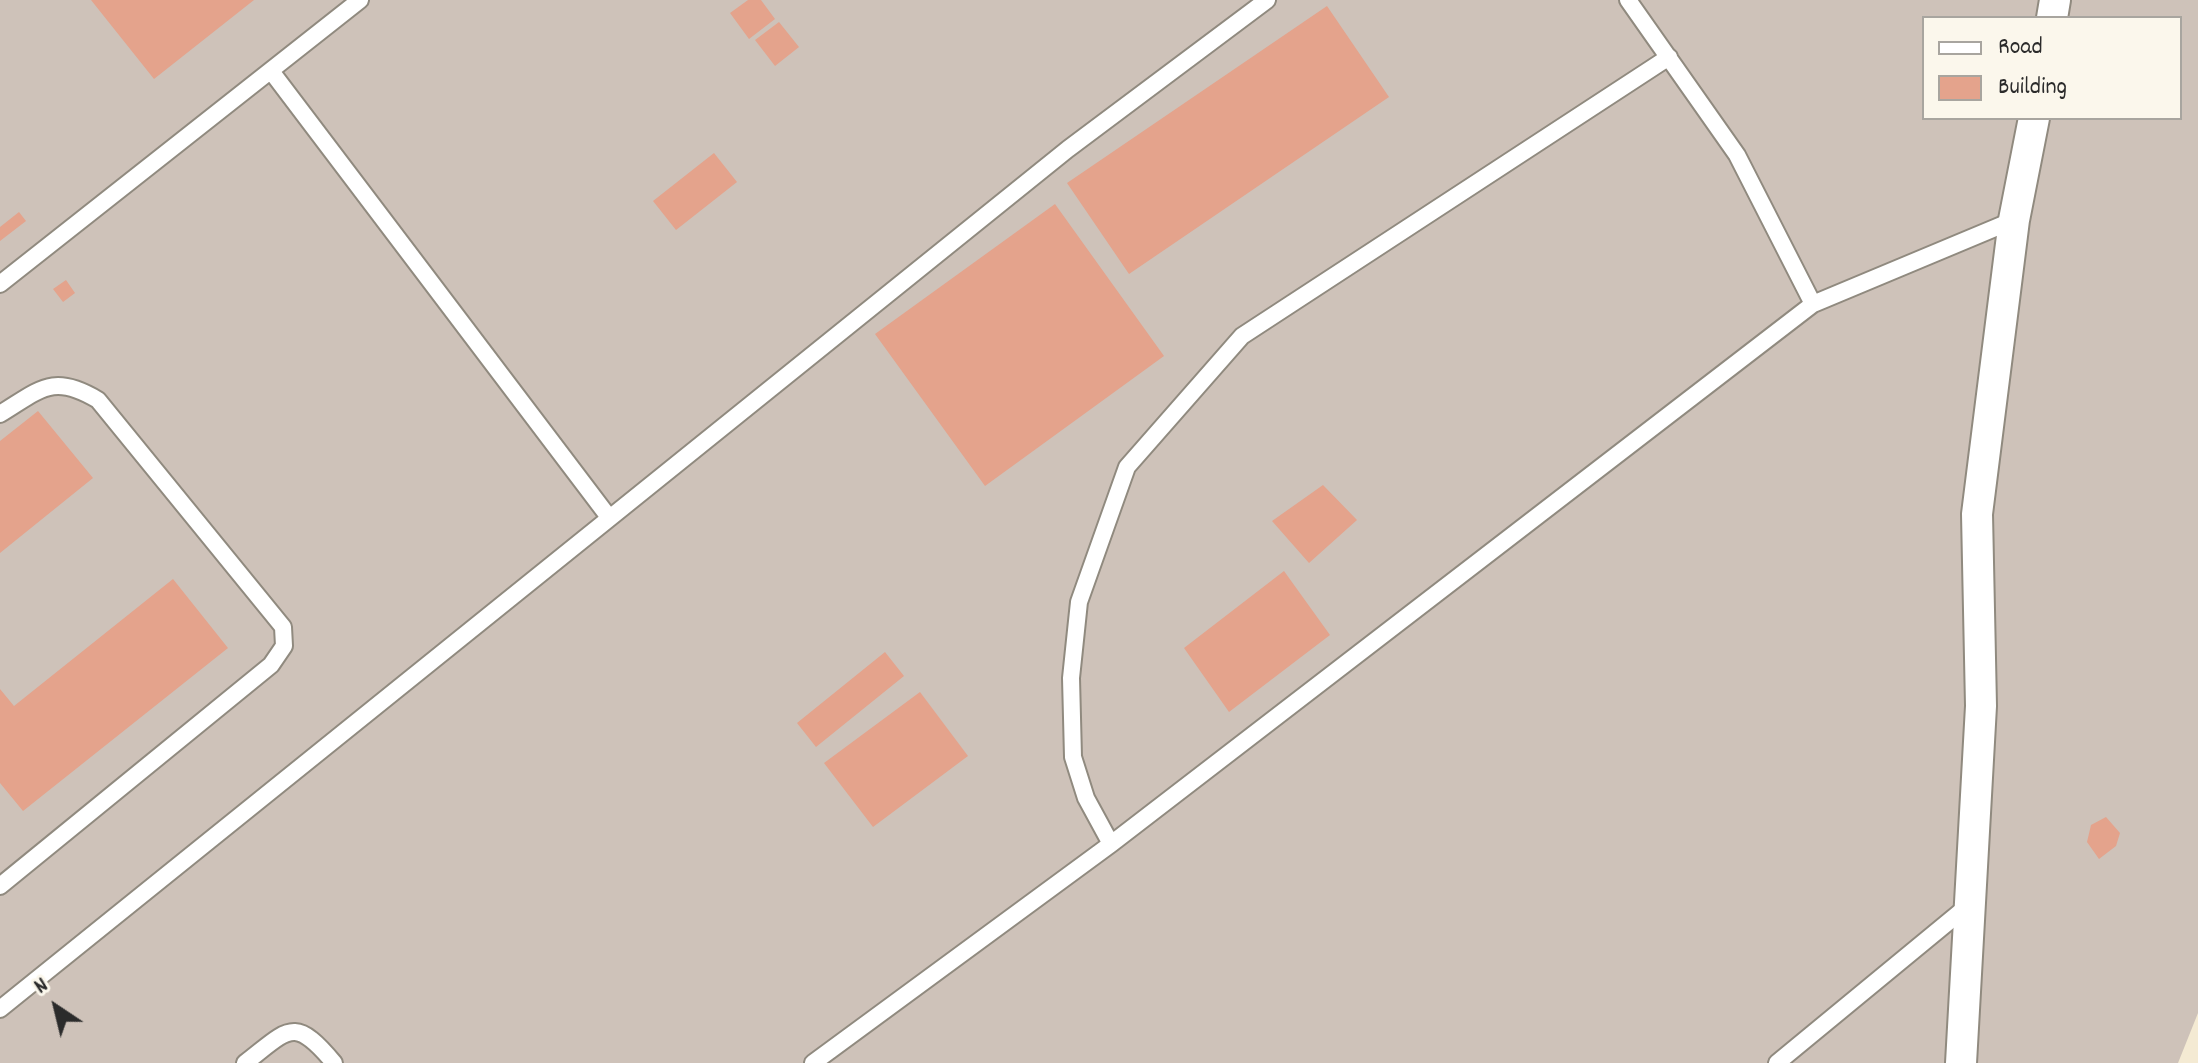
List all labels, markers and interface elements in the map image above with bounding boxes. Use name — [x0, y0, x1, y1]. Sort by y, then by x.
legend — [1922, 16, 2182, 120]
text: Road — [1998, 31, 2043, 65]
text: Building — [1998, 71, 2067, 105]
north arrow — [16, 967, 96, 1047]
text: N — [29, 971, 55, 1003]

